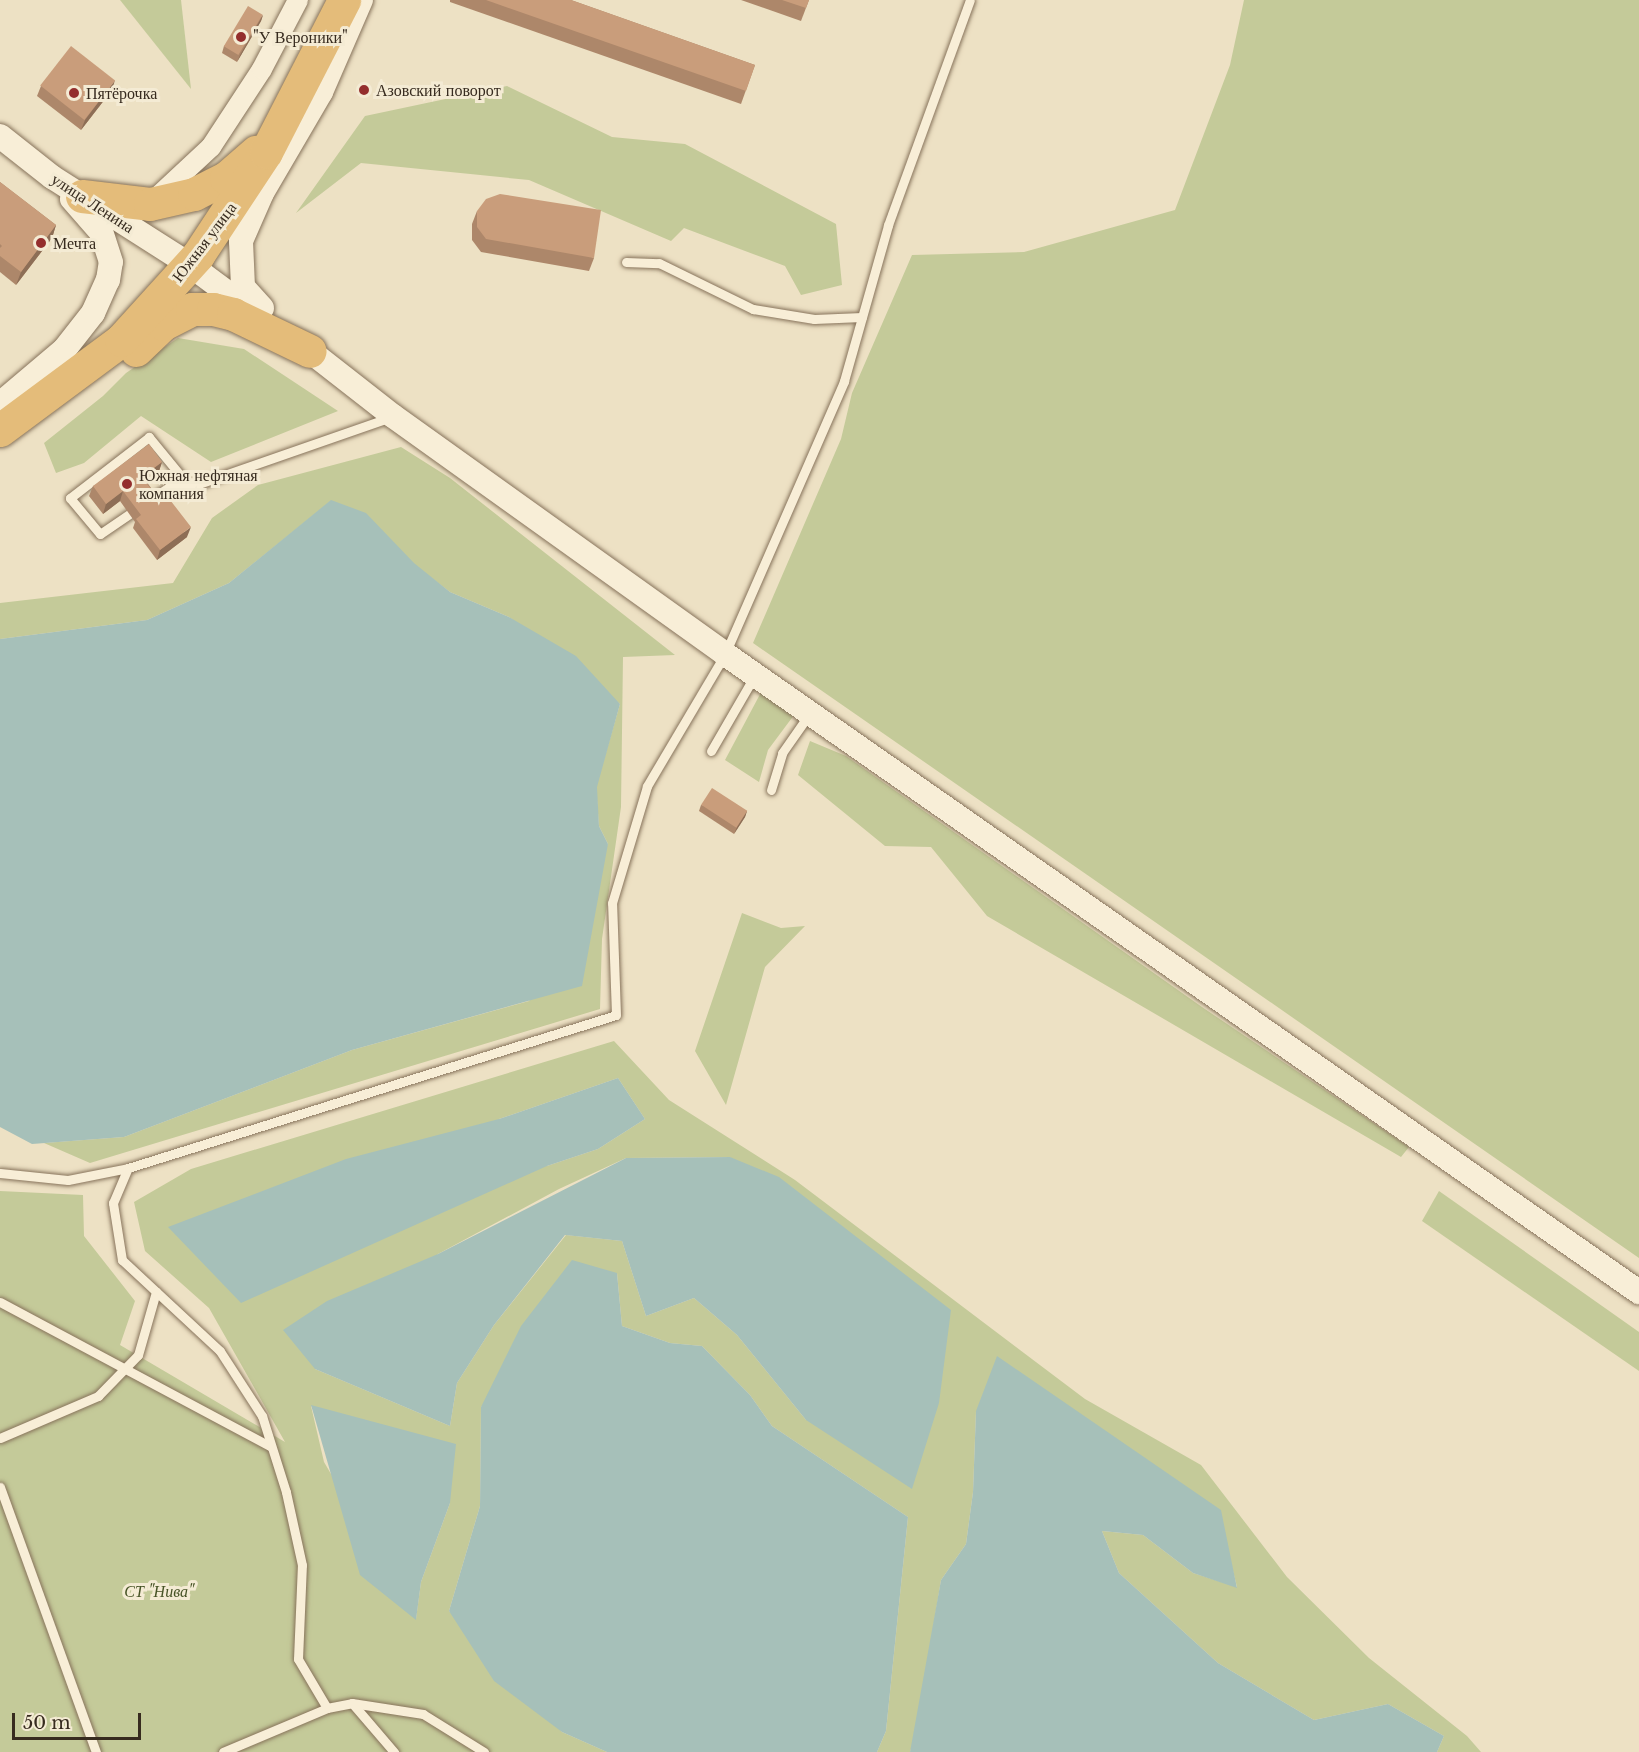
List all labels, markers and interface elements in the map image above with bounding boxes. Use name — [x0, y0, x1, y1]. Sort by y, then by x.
place label: "У Вероники" — [253, 27, 348, 47]
marker: "У Вероники" — [234, 30, 248, 44]
place label: Азовский поворот — [376, 80, 501, 100]
place label: Пятёрочка — [86, 83, 157, 103]
marker: Азовский поворот — [357, 83, 371, 97]
marker: Пятёрочка — [67, 86, 81, 100]
street label: улица Ленина — [48, 169, 138, 237]
street label: Южная улица — [168, 198, 240, 286]
place label: Мечта — [53, 233, 96, 253]
marker: Мечта — [34, 236, 48, 250]
place label: Южная нефтяная компания — [139, 465, 258, 503]
marker: Южная нефтяная компания — [120, 477, 134, 491]
park label: СТ "Нива" — [124, 1581, 194, 1601]
scale bar — [15, 1701, 144, 1739]
text: 50 m — [23, 1712, 71, 1734]

